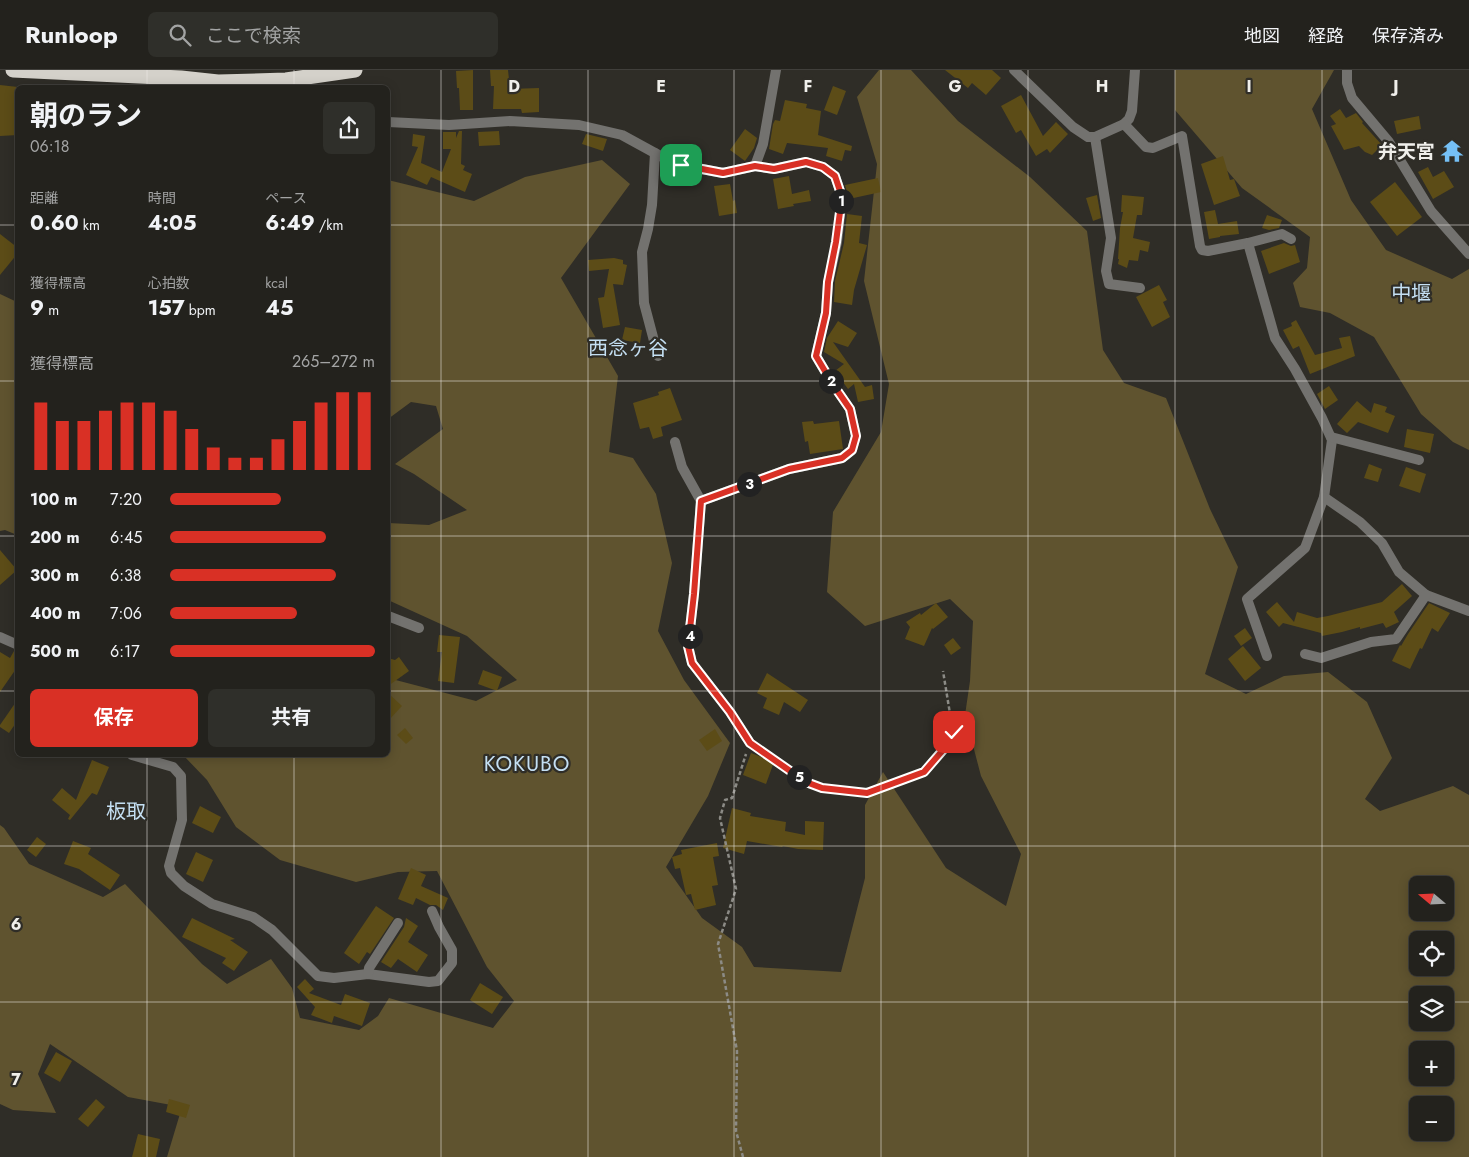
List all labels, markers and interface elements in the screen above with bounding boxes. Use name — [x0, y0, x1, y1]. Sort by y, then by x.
search box — [148, 12, 498, 57]
text: Runloop — [25, 17, 118, 52]
icon: search — [166, 21, 194, 49]
text: ここで検索 — [206, 22, 301, 49]
text: 地図 — [1244, 23, 1280, 49]
text: 経路 — [1308, 23, 1344, 49]
text: 保存済み — [1372, 23, 1444, 49]
text: D — [508, 75, 520, 98]
text: E — [656, 75, 666, 98]
text: F — [804, 75, 812, 98]
text: G — [948, 75, 962, 98]
text: H — [1096, 75, 1108, 98]
text: I — [1246, 75, 1252, 98]
text: J — [1390, 75, 1399, 98]
text: 朝のラン — [30, 95, 142, 136]
button: share — [323, 102, 375, 154]
text: 06:18 — [30, 135, 70, 158]
place label: 弁天宮 — [1378, 138, 1435, 165]
temple icon: 弁天宮 — [1439, 138, 1465, 164]
pin — [660, 144, 702, 186]
icon: arrive — [667, 151, 695, 179]
text: 距離 — [30, 188, 58, 208]
text: 時間 — [148, 188, 176, 208]
text: ペース — [265, 188, 307, 208]
pin: 1 — [828, 188, 854, 214]
text: 1 — [838, 191, 845, 211]
text: 0.60 — [30, 208, 79, 238]
text: 4:05 — [148, 208, 197, 238]
text: 6:49 — [265, 208, 315, 238]
text: km — [79, 215, 100, 235]
text: /km — [315, 215, 343, 235]
text: 獲得標高 — [30, 273, 86, 293]
text: 心拍数 — [148, 273, 190, 293]
text: kcal — [265, 273, 288, 293]
district label: 中堰 — [1391, 279, 1431, 308]
text: 9 — [30, 293, 44, 323]
text: 157 — [148, 293, 185, 323]
text: 45 — [265, 293, 294, 323]
text: m — [44, 300, 59, 320]
text: bpm — [185, 300, 216, 320]
district label: 西念ヶ谷 — [588, 334, 668, 363]
text: 265–272 m — [292, 350, 375, 373]
text: 獲得標高 — [30, 352, 94, 375]
pin: 2 — [818, 368, 844, 394]
text: 2 — [827, 371, 836, 391]
pin: 3 — [736, 472, 762, 496]
text: 3 — [745, 474, 754, 494]
text: 100 m — [30, 488, 77, 511]
text: 7:20 — [110, 488, 142, 511]
text: 200 m — [30, 526, 80, 549]
text: 6:45 — [110, 526, 142, 549]
text: 300 m — [30, 564, 79, 587]
text: 6:38 — [110, 564, 142, 587]
text: 400 m — [30, 602, 80, 625]
text: 7:06 — [110, 602, 142, 625]
pin: 4 — [678, 624, 702, 648]
text: 4 — [686, 626, 695, 646]
text: 500 m — [30, 640, 79, 663]
text: 6:17 — [110, 640, 140, 663]
button: 保存 — [30, 689, 198, 747]
button: 共有 — [208, 689, 375, 747]
pin — [933, 711, 975, 753]
icon: check — [940, 718, 968, 746]
district label: KOKUBO — [484, 749, 570, 779]
pin: 5 — [786, 764, 812, 790]
text: 5 — [795, 767, 804, 787]
district label: 板取 — [106, 797, 146, 826]
north arrow — [1409, 876, 1454, 921]
map controls — [1409, 876, 1454, 1141]
text: 6 — [11, 913, 21, 936]
button: locate — [1409, 931, 1454, 976]
button: layers — [1409, 986, 1454, 1031]
button: + — [1409, 1041, 1454, 1086]
text: 7 — [11, 1068, 21, 1091]
button: − — [1409, 1096, 1454, 1141]

